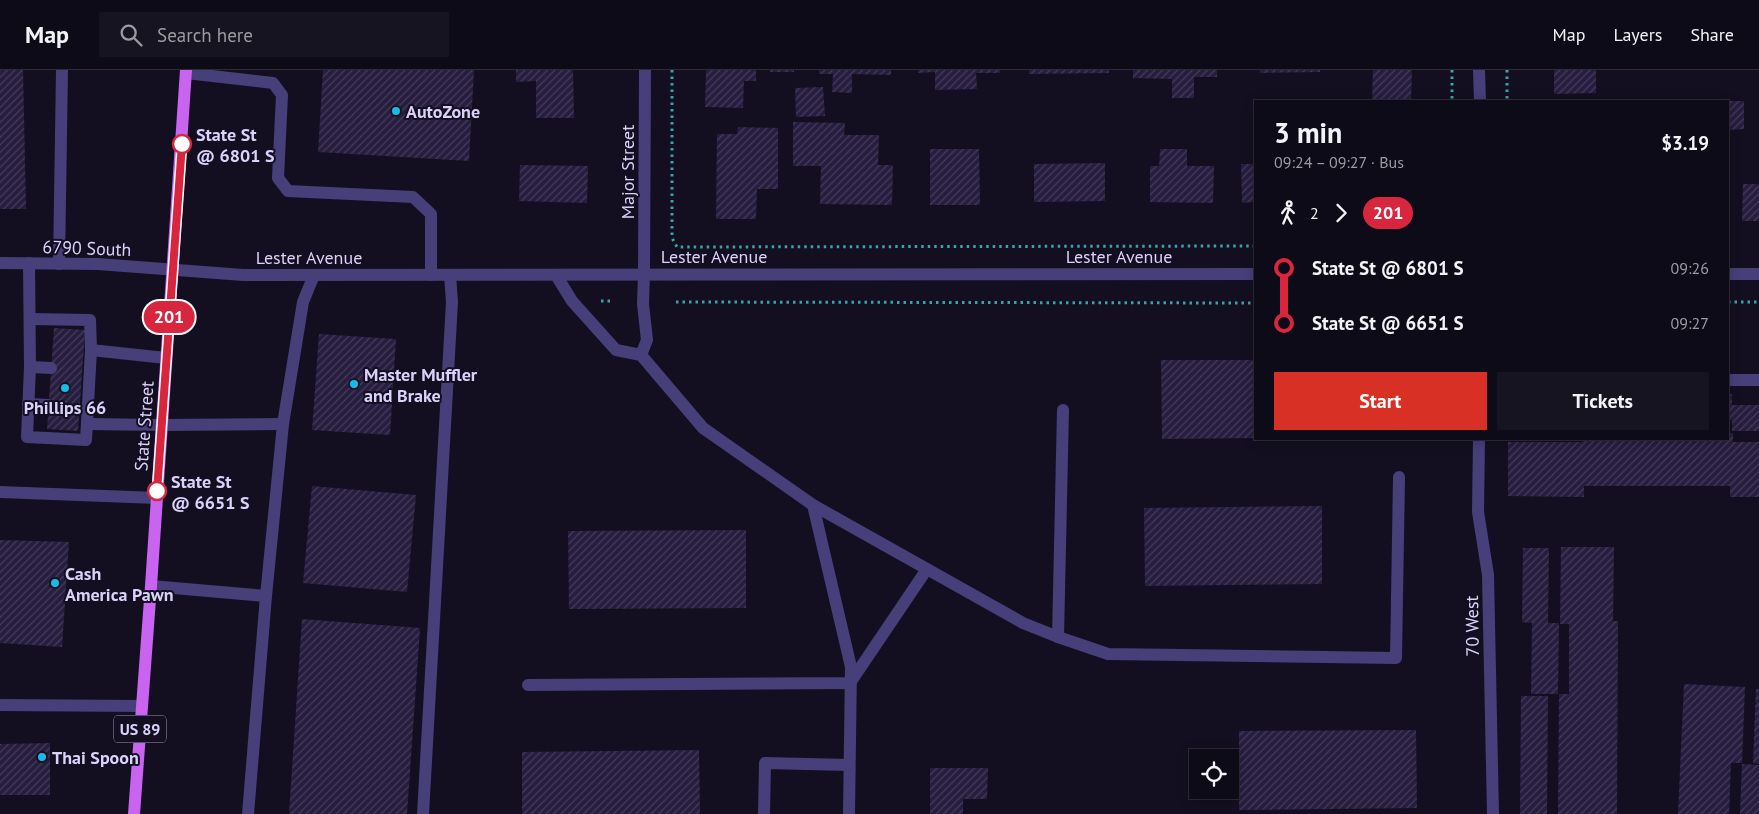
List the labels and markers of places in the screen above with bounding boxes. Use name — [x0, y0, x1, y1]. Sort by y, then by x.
place label: AutoZone — [406, 100, 480, 123]
marker: AutoZone — [390, 105, 402, 117]
place label: State St @ 6801 S — [196, 123, 275, 167]
marker: State St @ 6801 S — [172, 134, 192, 154]
place label: Master Muffler and Brake — [364, 363, 478, 407]
marker: Master Muffler and Brake — [348, 378, 360, 390]
marker: Phillips 66 — [59, 382, 71, 394]
place label: Phillips 66 — [24, 396, 106, 419]
place label: State St @ 6651 S — [171, 470, 250, 514]
marker: State St @ 6651 S — [147, 481, 167, 501]
place label: Cash America Pawn — [65, 562, 173, 606]
marker: Cash America Pawn — [49, 577, 61, 589]
place label: Thai Spoon — [52, 746, 139, 769]
marker: Thai Spoon — [36, 751, 48, 763]

